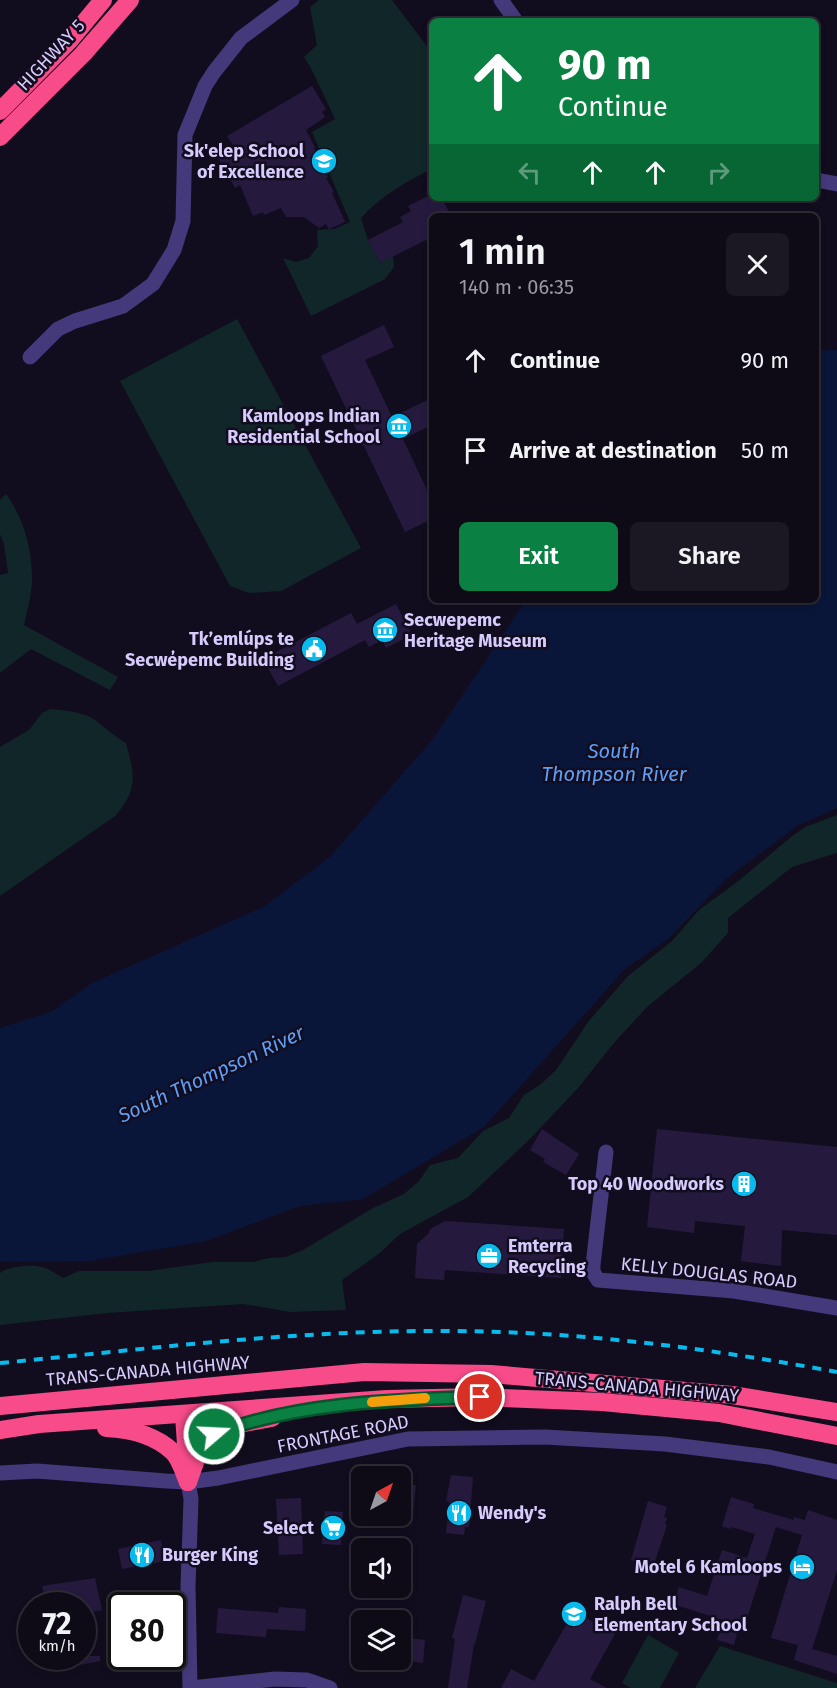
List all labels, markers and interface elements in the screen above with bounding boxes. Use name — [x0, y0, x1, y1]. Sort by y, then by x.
street label: HIGHWAY 5 — [13, 15, 89, 95]
text: 90 m — [558, 40, 652, 90]
icon: ahead — [459, 42, 537, 120]
text: Continue — [558, 91, 668, 123]
place label: Sk'elep School of Excellence — [184, 140, 305, 183]
school or university icon: Sk'elep School of Excellence — [309, 146, 339, 176]
icon: left — [513, 156, 546, 189]
icon: ahead — [576, 156, 609, 189]
icon: ahead — [639, 156, 672, 189]
icon: right — [702, 156, 735, 189]
text: 1 min — [459, 230, 546, 274]
button: close — [726, 233, 789, 296]
text: 140 m · 06:35 — [459, 275, 574, 299]
icon: ahead — [459, 344, 492, 377]
text: Continue — [510, 347, 600, 374]
text: 90 m — [740, 347, 789, 374]
place label: Kamloops Indian Residential School — [227, 405, 381, 448]
museum icon: Kamloops Indian Residential School — [384, 411, 414, 441]
icon: arrive — [459, 434, 492, 467]
text: Arrive at destination — [510, 437, 717, 464]
text: 50 m — [741, 437, 789, 464]
button: Exit — [459, 522, 618, 591]
button: Share — [630, 522, 789, 591]
place label: Secwepemc Heritage Museum — [404, 609, 547, 652]
museum icon: Secwepemc Heritage Museum — [370, 615, 400, 645]
place label: Tk’emlúps te Secwe̓pemc Building — [125, 628, 294, 671]
public building icon: Tk’emlúps te Secwe̓pemc Building — [299, 634, 329, 664]
water label: South Thompson River — [542, 739, 688, 786]
water label: South Thompson River — [113, 1020, 309, 1128]
building icon: Top 40 Woodworks — [729, 1169, 759, 1199]
place label: Top 40 Woodworks — [568, 1173, 724, 1195]
place label: Emterra Recycling — [508, 1235, 586, 1278]
office icon: Emterra Recycling — [474, 1241, 504, 1271]
street label: KELLY DOUGLAS ROAD — [620, 1253, 798, 1293]
street label: TRANS-CANADA HIGHWAY — [45, 1351, 251, 1391]
street label: TRANS-CANADA HIGHWAY — [534, 1367, 740, 1407]
pin — [454, 1371, 505, 1422]
icon: arrive — [463, 1380, 496, 1413]
position arrow — [182, 1402, 246, 1466]
street label: FRONTAGE ROAD — [275, 1410, 411, 1458]
north arrow — [351, 1466, 411, 1526]
map controls — [351, 1466, 411, 1670]
restaurant icon: Wendy's — [444, 1498, 474, 1528]
place label: Wendy's — [478, 1502, 547, 1524]
supermarket icon: Select — [318, 1513, 348, 1543]
place label: Select — [263, 1517, 315, 1539]
button: sound — [351, 1538, 411, 1598]
restaurant icon: Burger King — [127, 1540, 157, 1570]
place label: Burger King — [162, 1544, 258, 1566]
hotel icon: Motel 6 Kamloops — [787, 1552, 817, 1582]
place label: Motel 6 Kamloops — [635, 1556, 782, 1578]
speed limit sign: 80 — [108, 1592, 186, 1670]
place label: Ralph Bell Elementary School — [594, 1593, 748, 1636]
school or university icon: Ralph Bell Elementary School — [559, 1599, 589, 1629]
text: 72 — [42, 1606, 72, 1642]
button: layers — [351, 1610, 411, 1670]
text: km/h — [38, 1637, 76, 1655]

